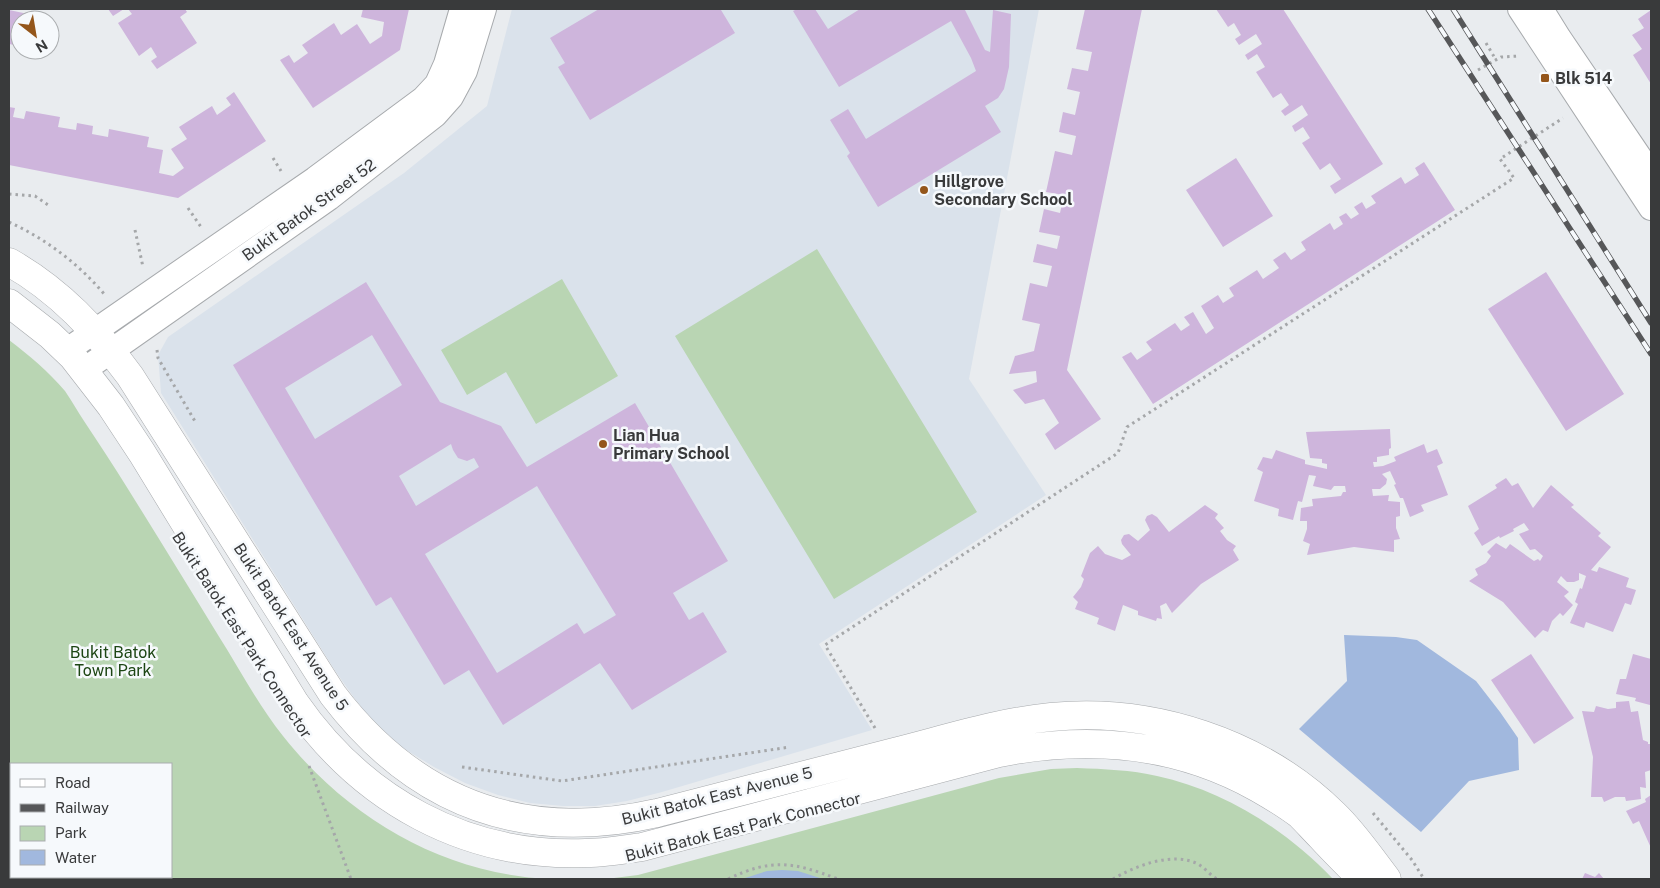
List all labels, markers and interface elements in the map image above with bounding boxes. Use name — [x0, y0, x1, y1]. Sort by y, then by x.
north arrow — [10, 10, 60, 60]
text: N — [33, 36, 51, 56]
place label: Blk 514 — [1555, 69, 1613, 88]
marker: Blk 514 — [1539, 72, 1551, 84]
street label: Bukit Batok Street 52 — [238, 155, 380, 265]
place label: Hillgrove Secondary School — [934, 172, 1073, 209]
marker: Hillgrove Secondary School — [918, 184, 930, 196]
place label: Lian Hua Primary School — [613, 426, 730, 463]
marker: Lian Hua Primary School — [597, 438, 609, 450]
street label: Bukit Batok East Park Connector — [168, 528, 316, 742]
street label: Bukit Batok East Avenue 5 — [230, 540, 352, 714]
park label: Bukit Batok Town Park — [70, 643, 156, 680]
legend — [10, 763, 172, 878]
street label: Bukit Batok East Avenue 5 — [620, 763, 814, 829]
text: Road — [55, 774, 91, 791]
street label: Bukit Batok East Park Connector — [623, 788, 863, 866]
text: Railway — [55, 799, 109, 816]
text: Park — [55, 824, 87, 841]
text: Water — [55, 849, 97, 866]

